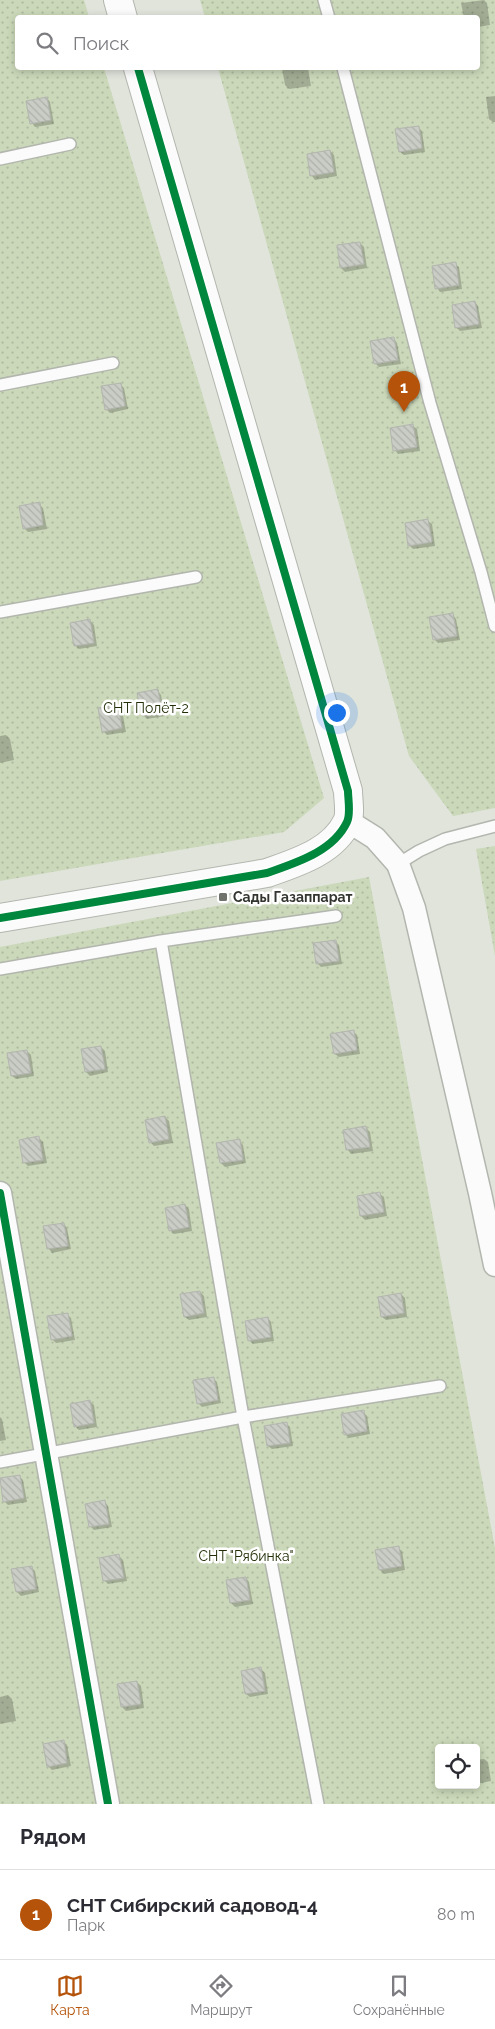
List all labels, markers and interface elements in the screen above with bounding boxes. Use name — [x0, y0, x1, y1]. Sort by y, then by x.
search box — [15, 15, 480, 70]
icon: search — [33, 29, 61, 57]
text: Поиск — [73, 32, 129, 54]
pin: 1 — [388, 371, 420, 412]
park label: СНТ Полёт-2 — [103, 700, 189, 716]
your location — [324, 700, 350, 726]
place label: Сады Газаппарат — [233, 889, 352, 905]
marker: Сады Газаппарат — [217, 891, 229, 903]
park label: СНТ "Рябинка" — [198, 1548, 294, 1564]
map controls — [435, 1744, 480, 1789]
button: locate — [435, 1744, 480, 1789]
text: Рядом — [20, 1824, 86, 1849]
text: СНТ Сибирский садовод-4 — [67, 1894, 318, 1916]
text: 1 — [32, 1905, 40, 1924]
text: 80 m — [437, 1905, 475, 1924]
text: Парк — [67, 1916, 105, 1935]
tab: Карта — [50, 1972, 90, 2018]
tab: Маршрут — [190, 1972, 253, 2018]
tab: Сохранённые — [353, 1972, 445, 2018]

